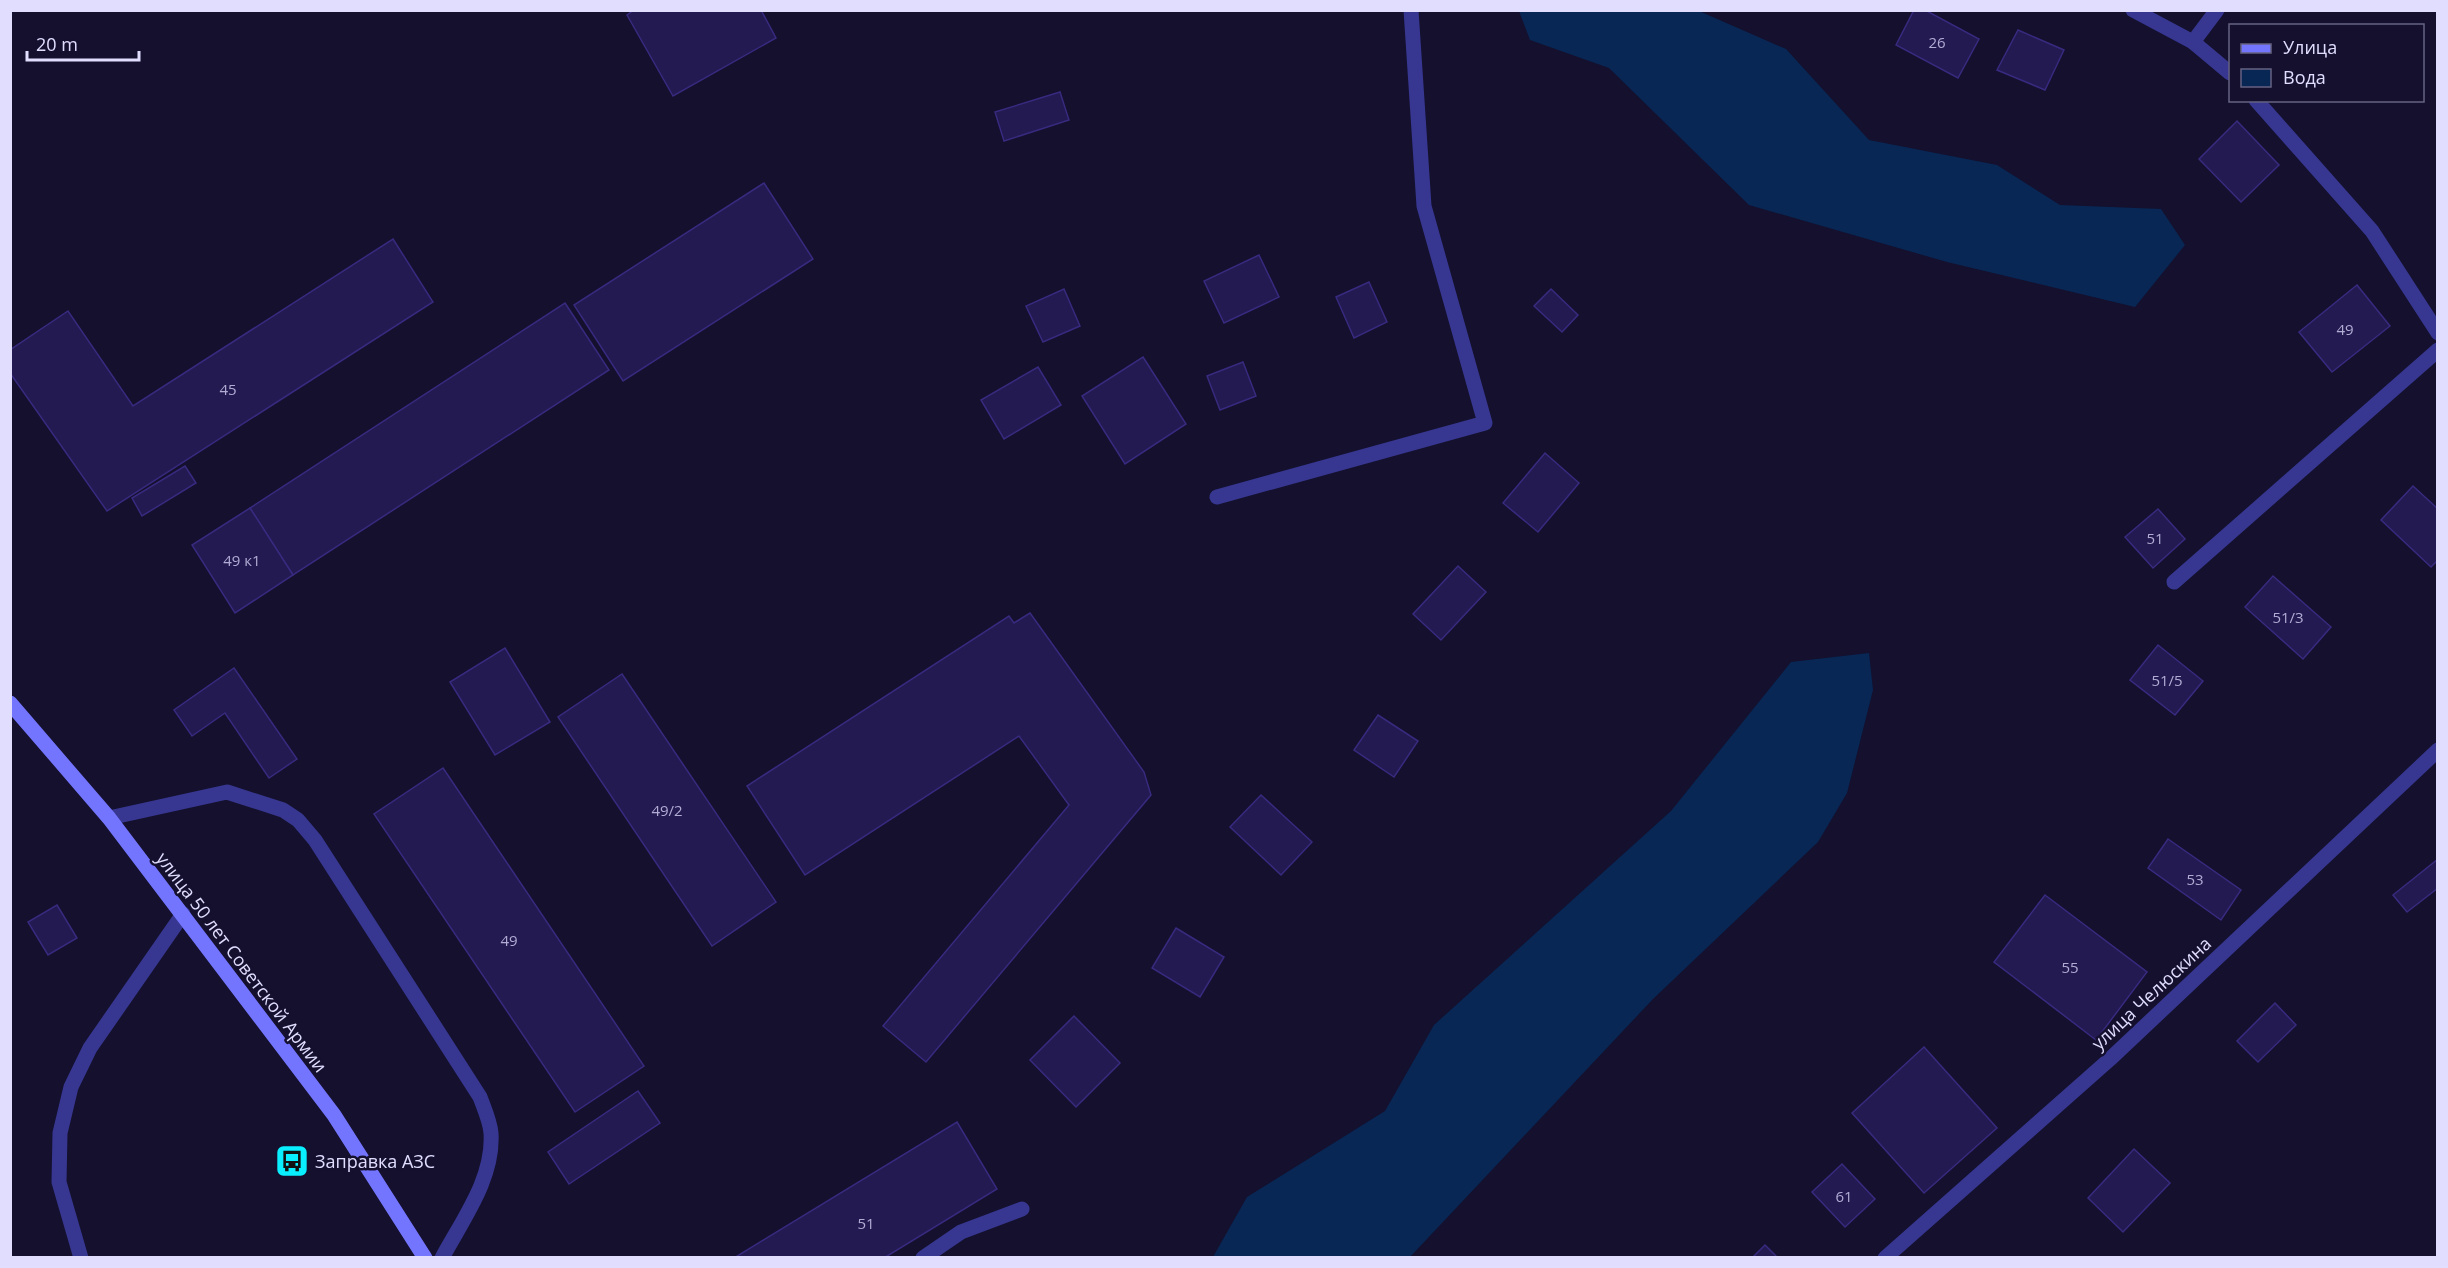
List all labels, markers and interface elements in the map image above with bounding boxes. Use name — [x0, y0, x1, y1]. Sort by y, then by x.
scale bar — [27, 24, 140, 62]
legend — [2229, 24, 2424, 102]
text: 20 m — [36, 32, 78, 56]
house number: 26 — [1928, 32, 1946, 52]
text: Улица — [2283, 35, 2337, 59]
text: Вода — [2283, 65, 2326, 89]
house number: 49 — [2336, 319, 2354, 339]
house number: 45 — [219, 379, 237, 399]
house number: 51 — [2146, 528, 2164, 548]
house number: 49 к1 — [223, 550, 261, 570]
house number: 51/3 — [2272, 607, 2304, 627]
house number: 51/5 — [2151, 670, 2183, 690]
house number: 49/2 — [651, 800, 683, 820]
street label: улица 50 лет Советской Армии — [151, 847, 333, 1077]
house number: 53 — [2186, 869, 2204, 889]
house number: 49 — [500, 930, 518, 950]
street label: улица Челюскина — [2086, 931, 2216, 1055]
house number: 55 — [2061, 957, 2079, 977]
bus stop icon: Заправка АЗС — [274, 1143, 310, 1179]
place label: Заправка АЗС — [315, 1149, 435, 1173]
house number: 61 — [1835, 1186, 1853, 1206]
house number: 51 — [857, 1213, 875, 1233]

